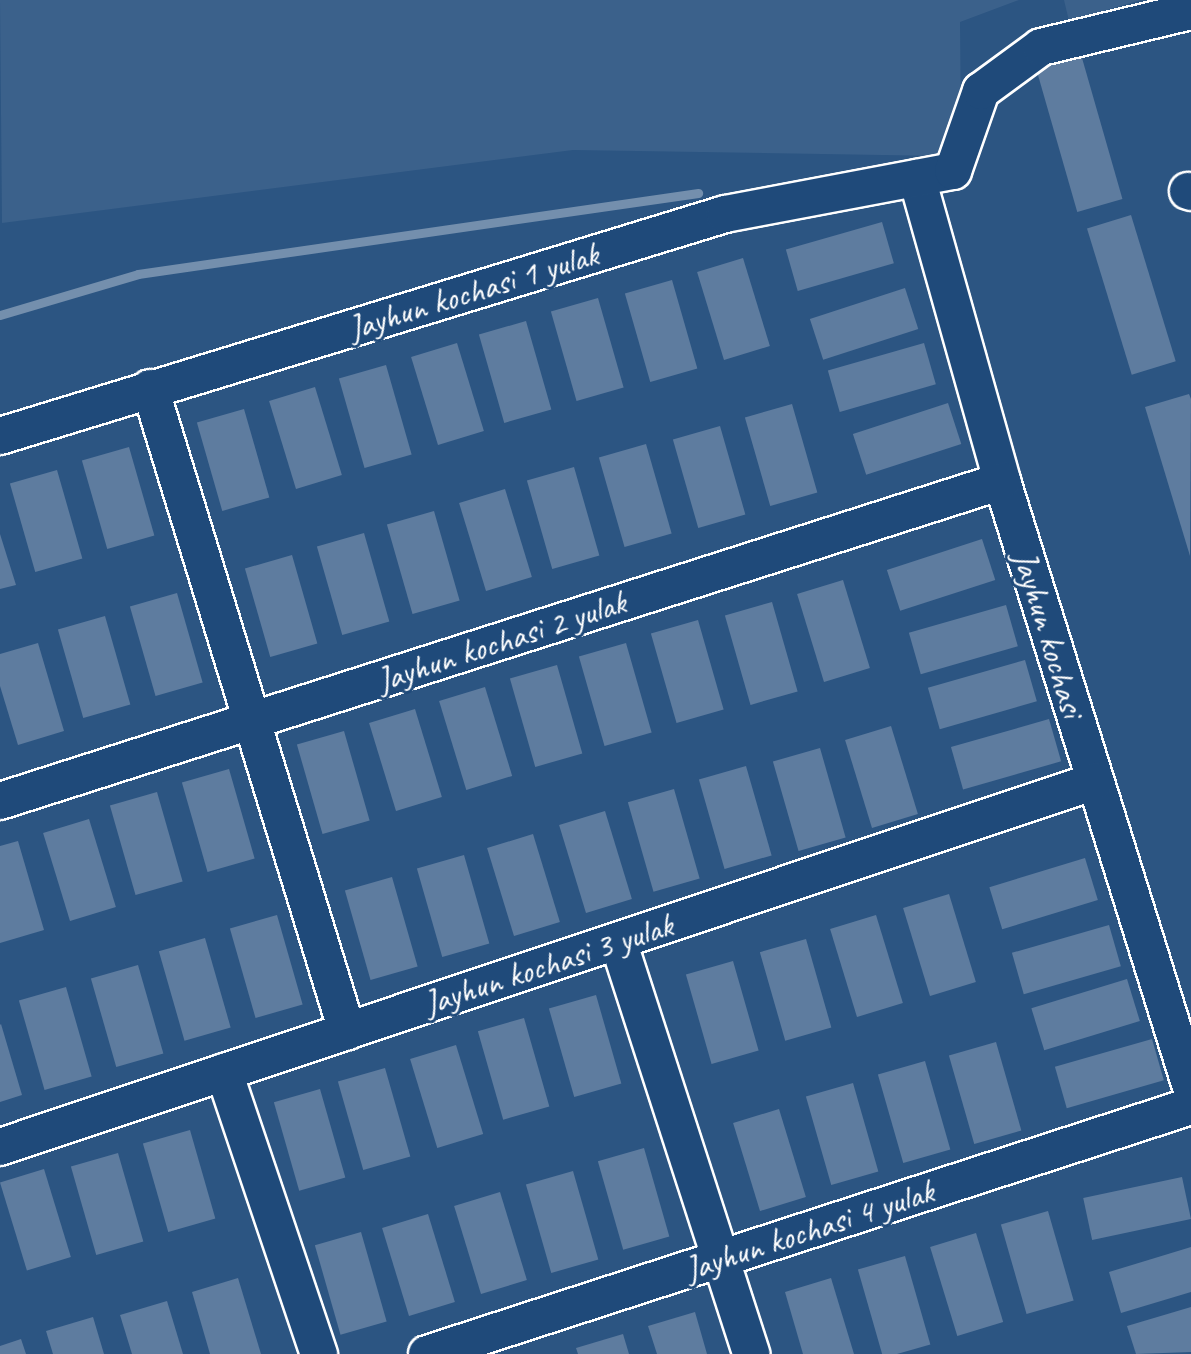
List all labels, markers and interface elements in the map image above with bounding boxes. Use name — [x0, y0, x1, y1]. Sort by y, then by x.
street label: Jayhun kochasi 1 yulak — [343, 234, 603, 348]
street label: Jayhun kochasi — [1004, 546, 1094, 722]
street label: Jayhun kochasi 2 yulak — [372, 582, 630, 700]
street label: Jayhun kochasi 3 yulak — [419, 905, 677, 1023]
street label: Jayhun kochasi 4 yulak — [680, 1171, 938, 1289]

